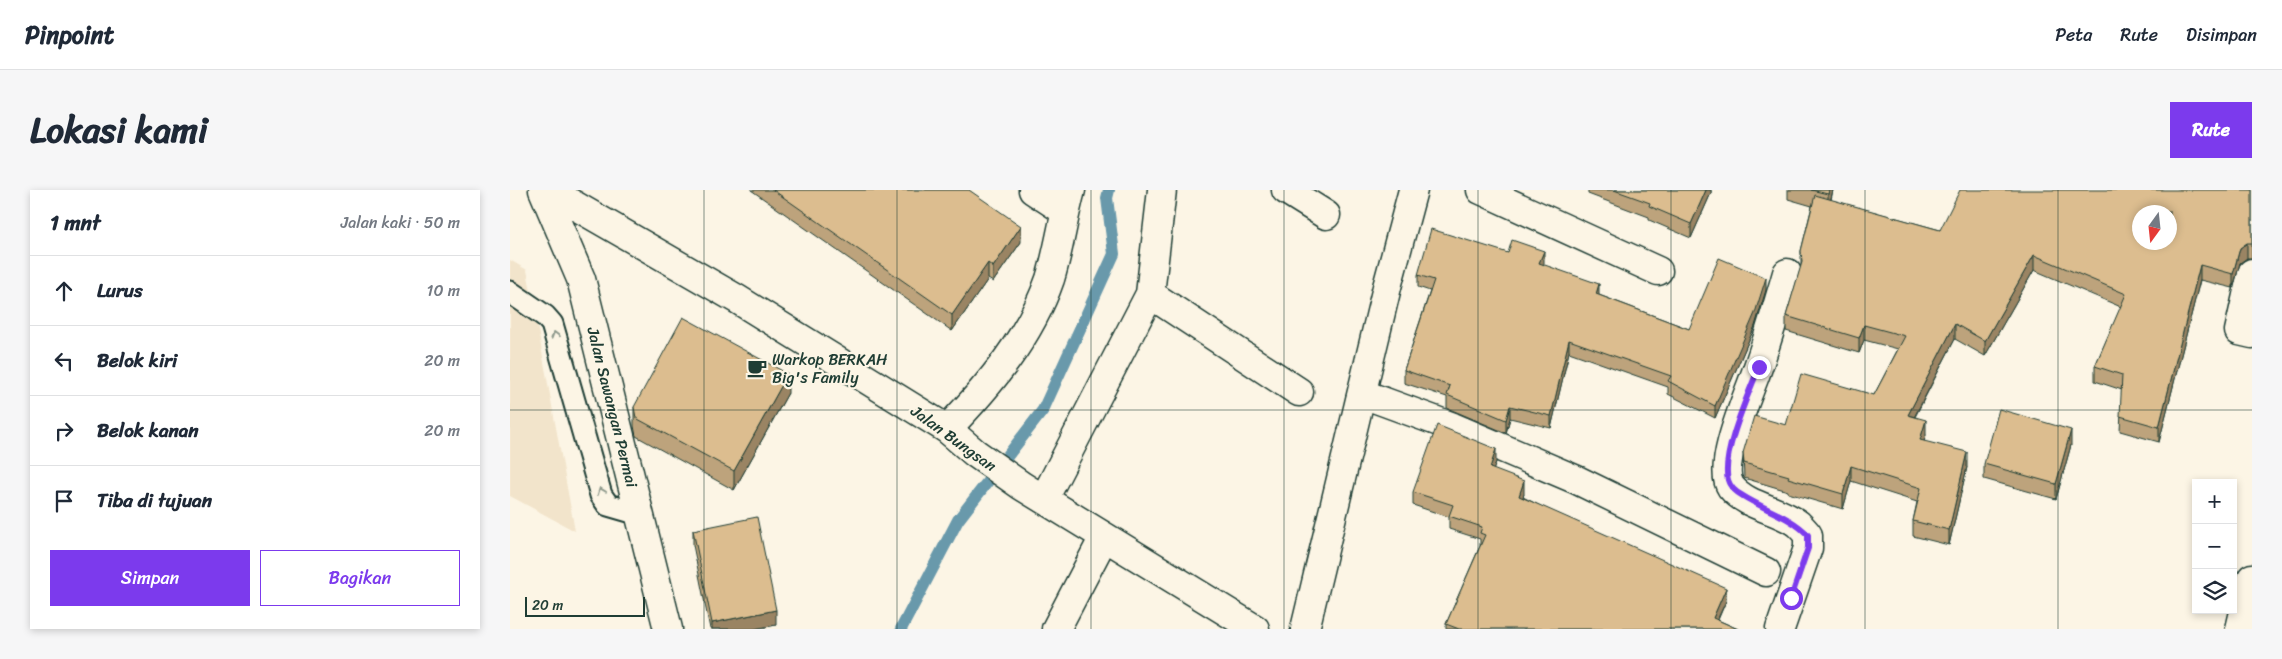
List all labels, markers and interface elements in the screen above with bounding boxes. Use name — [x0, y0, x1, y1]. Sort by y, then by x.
text: Pinpoint — [25, 14, 114, 56]
text: Peta — [2055, 19, 2092, 51]
text: Rute — [2120, 19, 2158, 51]
text: Disimpan — [2186, 19, 2257, 51]
text: Lokasi kami — [30, 99, 208, 161]
button: Rute — [2170, 102, 2252, 158]
text: 1 mnt — [50, 204, 100, 242]
north arrow — [2132, 205, 2177, 250]
text: Jalan kaki · 50 m — [341, 208, 460, 237]
text: Lurus — [97, 274, 143, 307]
text: 10 m — [427, 276, 460, 305]
icon: ahead — [50, 277, 78, 305]
street label: Jalan Sawangan Permai — [578, 323, 647, 491]
one-way arrow — [550, 331, 560, 339]
text: Belok kiri — [97, 344, 177, 377]
place label: Warkop BERKAH Big's Family — [772, 345, 888, 392]
text: 20 m — [424, 346, 460, 375]
icon: left — [50, 347, 78, 375]
route end — [1748, 356, 1771, 379]
cafe icon: Warkop BERKAH Big's Family — [746, 357, 768, 379]
street label: Jalan Bungsan — [904, 397, 1003, 480]
text: Belok kanan — [97, 414, 199, 447]
text: 20 m — [424, 416, 460, 445]
icon: right — [50, 417, 78, 445]
map controls — [2192, 479, 2237, 614]
button: + — [2192, 479, 2237, 524]
text: Tiba di tujuan — [97, 484, 212, 517]
icon: arrive — [50, 487, 78, 515]
one-way arrow — [597, 487, 607, 495]
button: − — [2192, 524, 2237, 569]
button: Simpan — [50, 550, 250, 606]
button: Bagikan — [260, 550, 460, 606]
button: layers — [2192, 569, 2237, 614]
route start — [1780, 587, 1803, 610]
text: 20 m — [532, 593, 563, 618]
scale bar — [525, 594, 645, 617]

